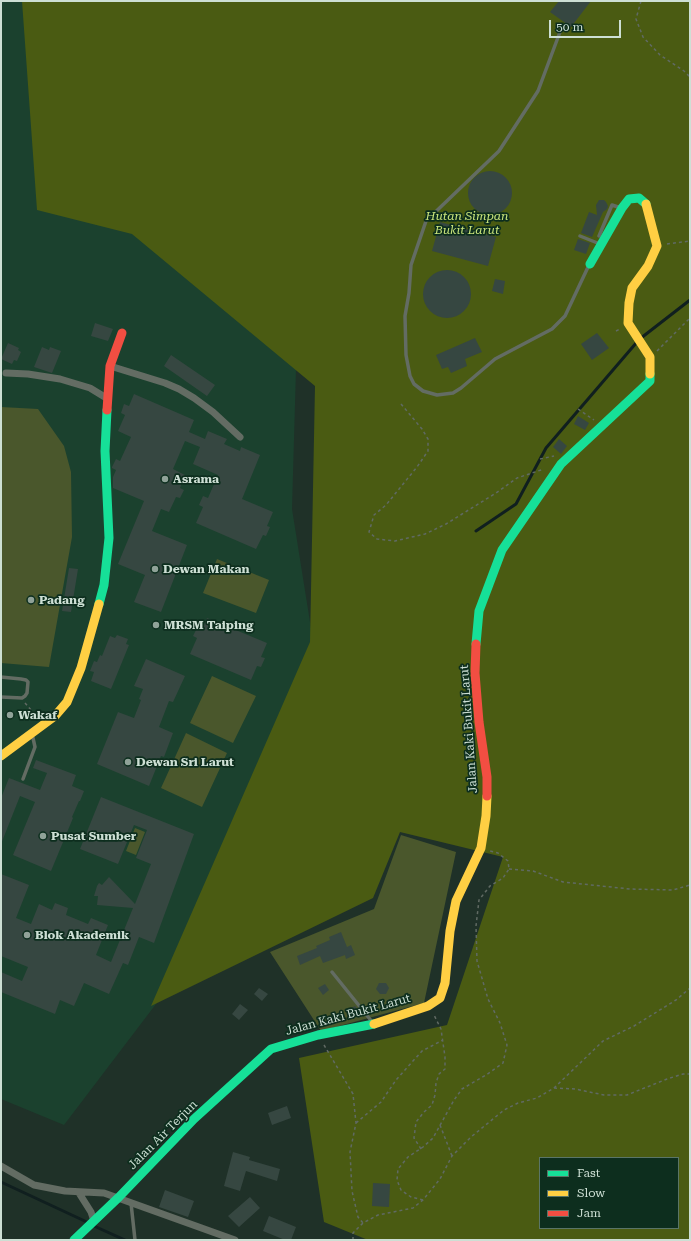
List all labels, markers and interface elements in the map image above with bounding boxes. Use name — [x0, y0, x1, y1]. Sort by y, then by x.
scale bar — [551, 12, 623, 38]
text: 50 m — [556, 20, 583, 34]
park label: Hutan Simpan Bukit Larut — [426, 209, 508, 237]
place label: Asrama — [173, 472, 219, 486]
marker: Asrama — [160, 474, 170, 484]
place label: Dewan Makan — [163, 562, 250, 576]
marker: Dewan Makan — [150, 564, 160, 574]
place label: Padang — [39, 593, 85, 607]
marker: Padang — [26, 595, 36, 605]
place label: MRSM Taiping — [164, 618, 253, 632]
marker: MRSM Taiping — [151, 620, 161, 630]
street label: Jalan Kaki Bukit Larut — [457, 664, 481, 794]
place label: Wakaf — [18, 708, 57, 722]
marker: Wakaf — [5, 710, 15, 720]
place label: Dewan Sri Larut — [136, 755, 234, 769]
marker: Dewan Sri Larut — [123, 757, 133, 767]
place label: Pusat Sumber — [51, 829, 136, 843]
marker: Pusat Sumber — [38, 831, 48, 841]
place label: Blok Akademik — [35, 928, 129, 942]
marker: Blok Akademik — [22, 930, 32, 940]
street label: Jalan Kaki Bukit Larut — [284, 991, 412, 1039]
street label: Jalan Air Terjun — [125, 1097, 201, 1173]
legend — [539, 1157, 679, 1229]
text: Fast — [577, 1166, 600, 1180]
text: Slow — [577, 1186, 605, 1200]
text: Jam — [577, 1206, 601, 1220]

